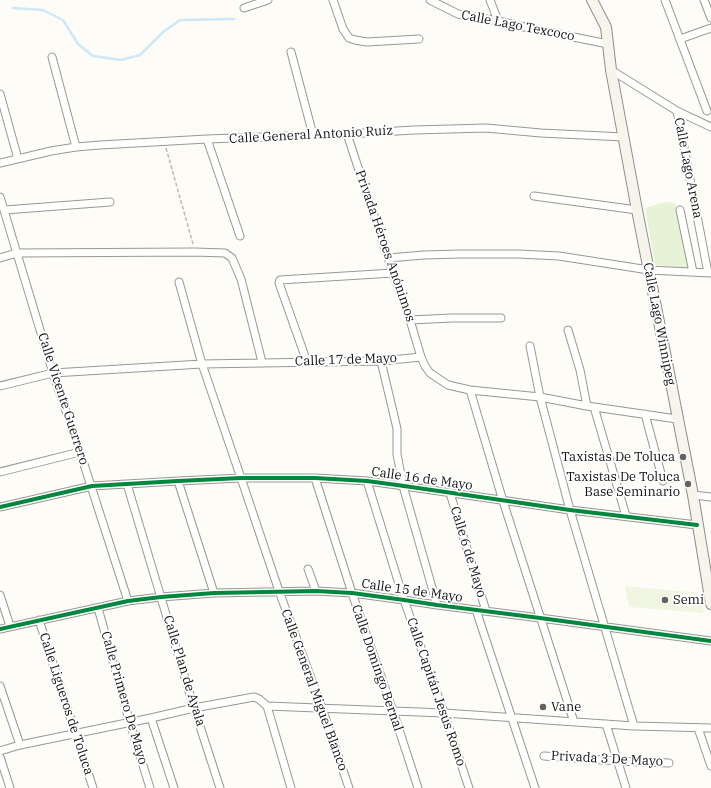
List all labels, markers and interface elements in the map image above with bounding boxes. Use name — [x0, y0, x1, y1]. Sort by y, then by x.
street label: Calle Lago Texcoco — [460, 7, 576, 45]
street label: Calle Lago Arena — [671, 116, 705, 220]
street label: Calle General Antonio Ruíz — [229, 123, 393, 147]
street label: Privada Héroes Anónimos — [352, 168, 418, 324]
street label: Calle Lago Winnipeg — [639, 261, 679, 387]
street label: Calle Vicente Guerrero — [34, 331, 92, 467]
street label: Calle 17 de Mayo — [295, 350, 397, 370]
place label: Taxistas De Toluca — [561, 449, 675, 465]
marker: Taxistas De Toluca — [678, 452, 688, 462]
street label: Calle 16 de Mayo — [370, 464, 474, 494]
place label: Taxistas De Toluca Base Seminario — [566, 469, 680, 500]
marker: Taxistas De Toluca Base Seminario — [683, 479, 693, 489]
street label: Calle 6 de Mayo — [447, 505, 489, 599]
street label: Calle 15 de Mayo — [360, 576, 464, 606]
place label: Semi — [673, 592, 704, 608]
marker: Semi — [660, 595, 670, 605]
street label: Calle Domingo Bernal — [348, 603, 406, 733]
street label: Calle General Miguel Blanco — [277, 607, 351, 773]
street label: Calle Plan de Ayala — [160, 614, 208, 728]
street label: Calle Capitán Jesús Romo — [403, 616, 469, 768]
street label: Calle Primero De Mayo — [97, 629, 151, 767]
street label: Calle Ligueros de Toluca — [36, 631, 96, 777]
place label: Vane — [551, 699, 581, 715]
marker: Vane — [538, 702, 548, 712]
street label: Privada 3 De Mayo — [551, 748, 663, 770]

